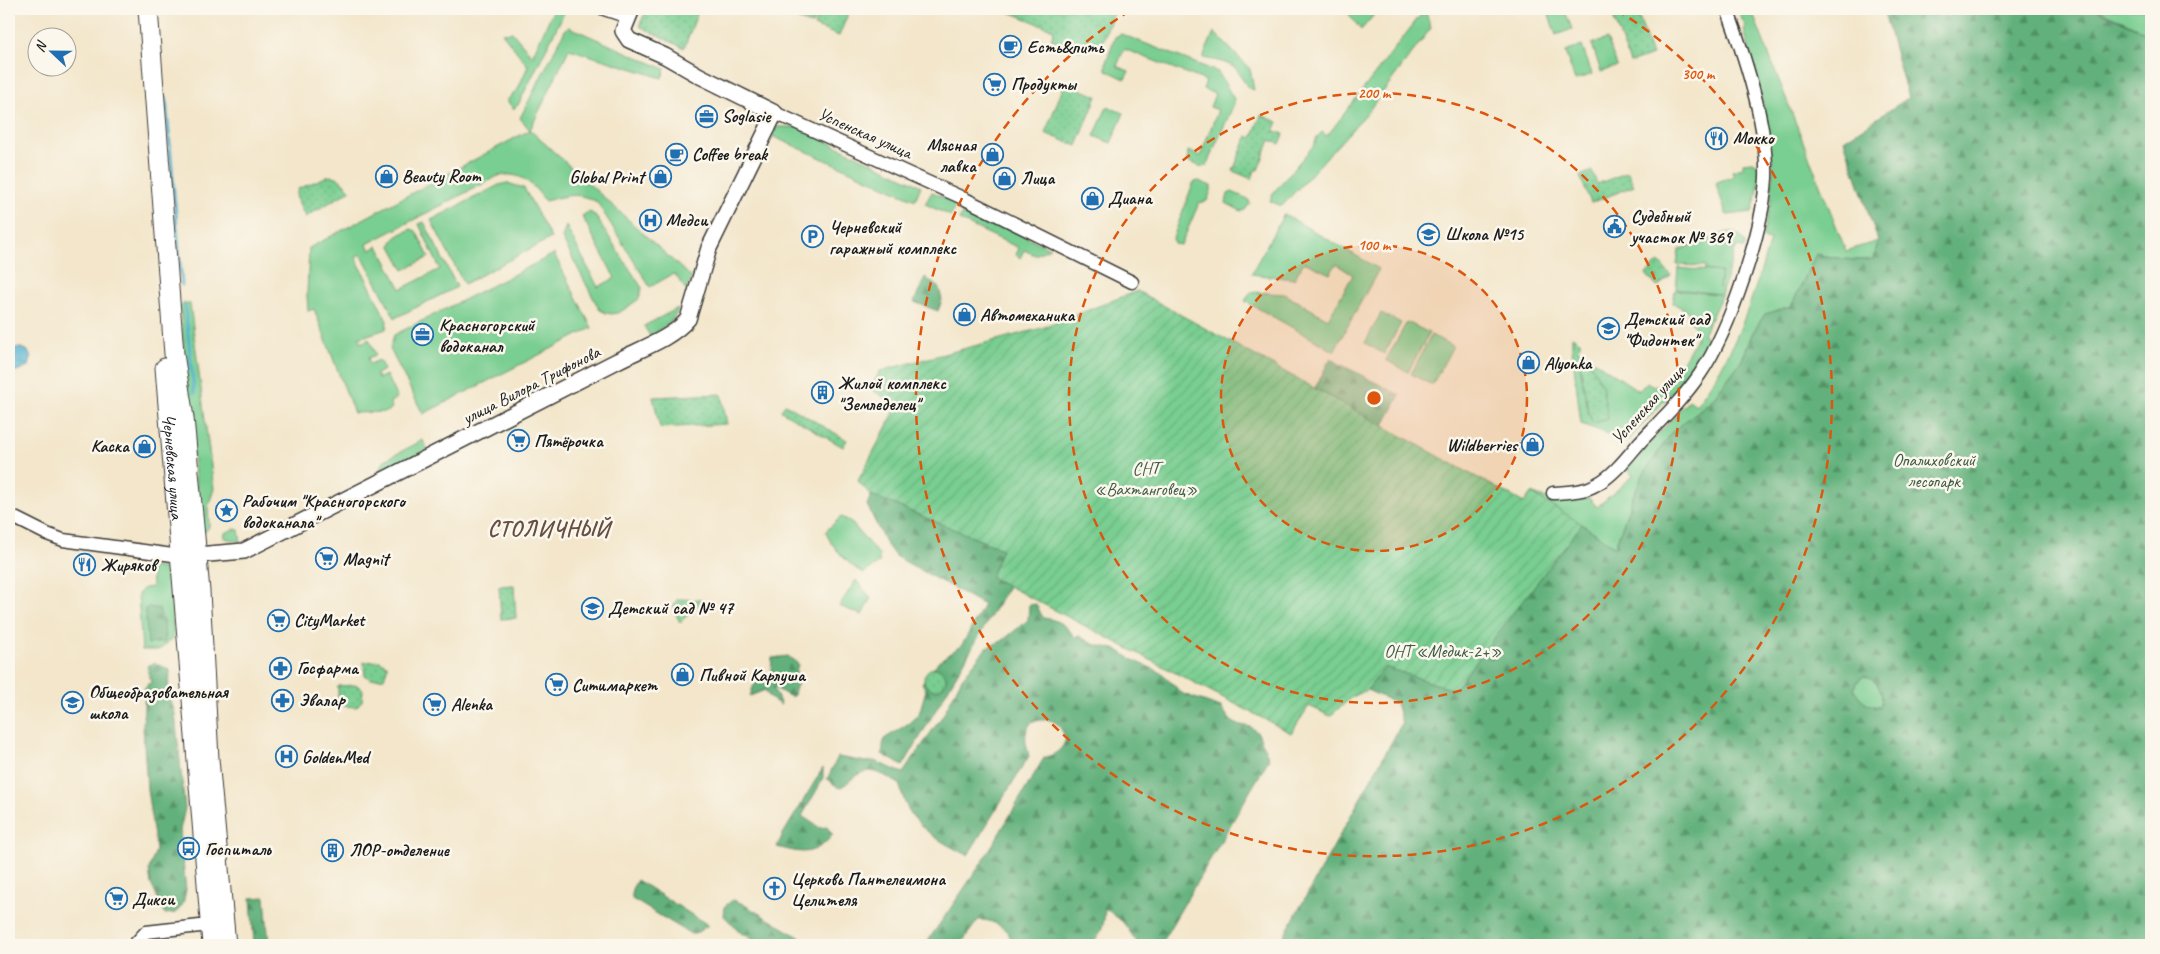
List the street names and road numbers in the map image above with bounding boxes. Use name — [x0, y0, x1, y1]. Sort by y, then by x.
street label: Успенская улица — [815, 103, 917, 164]
street label: улица Вилора Трифонова — [458, 340, 604, 430]
street label: Успенская улица — [1606, 358, 1691, 449]
street label: Черневская улица — [158, 413, 188, 521]

